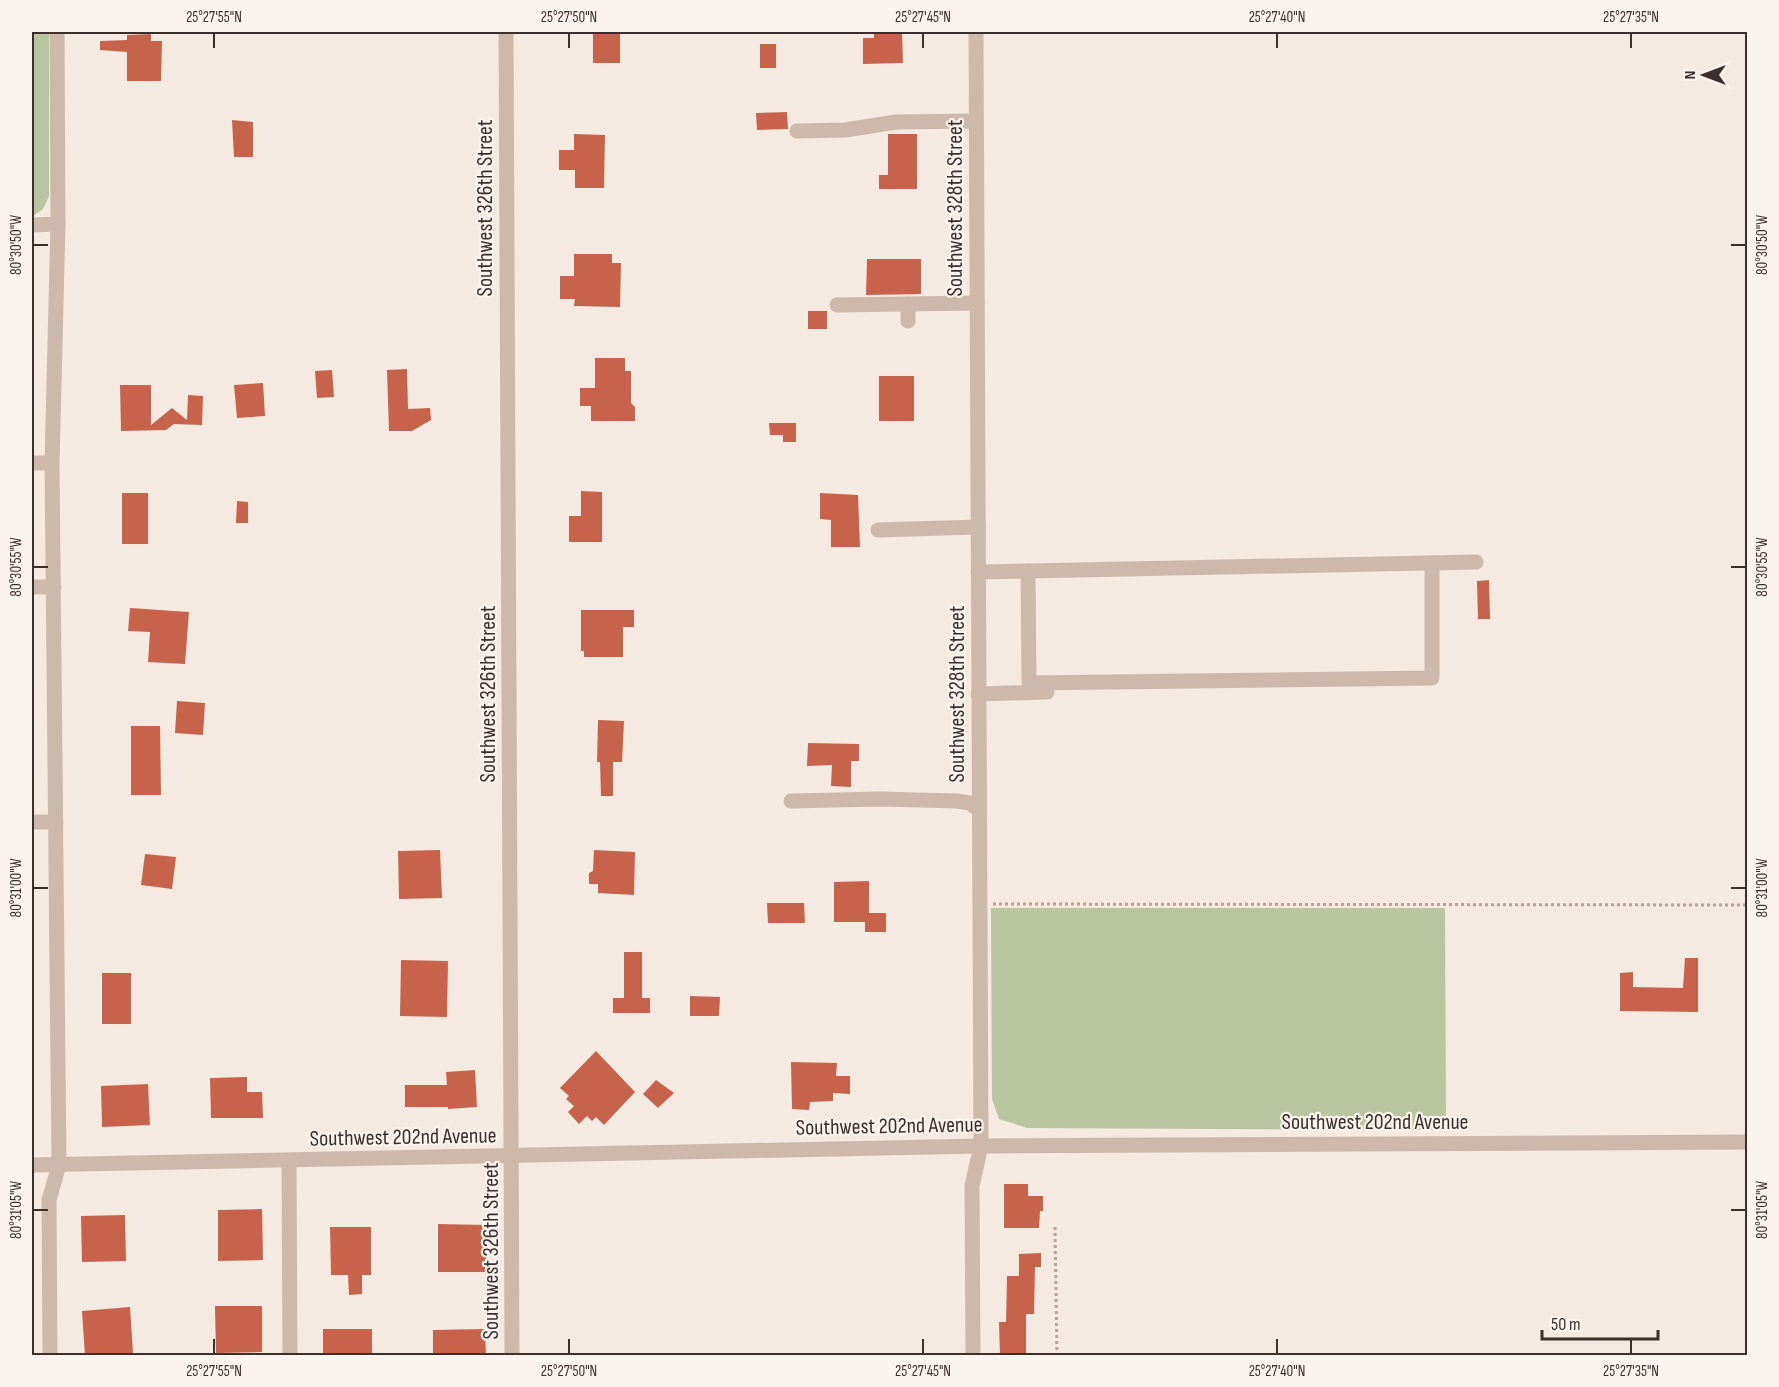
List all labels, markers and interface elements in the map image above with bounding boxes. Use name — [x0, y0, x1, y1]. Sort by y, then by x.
text: 25°27'55"N — [186, 8, 242, 27]
text: 25°27'50"N — [541, 8, 597, 27]
text: 25°27'45"N — [895, 8, 951, 27]
text: 25°27'40"N — [1249, 8, 1305, 27]
text: 25°27'35"N — [1603, 8, 1659, 27]
north arrow — [1674, 45, 1734, 105]
text: N — [1681, 71, 1700, 79]
street label: Southwest 326th Street — [472, 119, 499, 297]
street label: Southwest 328th Street — [942, 119, 969, 297]
text: 80°30'50"W — [7, 215, 26, 275]
text: 80°30'50"W — [1753, 215, 1772, 275]
text: 80°30'55"W — [7, 537, 26, 597]
text: 80°30'55"W — [1753, 537, 1772, 597]
street label: Southwest 326th Street — [475, 605, 502, 783]
street label: Southwest 328th Street — [944, 605, 971, 783]
text: 80°31'00"W — [7, 858, 26, 917]
text: 80°31'00"W — [1753, 858, 1772, 917]
street label: Southwest 202nd Avenue — [1282, 1109, 1468, 1136]
street label: Southwest 202nd Avenue — [795, 1111, 983, 1142]
street label: Southwest 202nd Avenue — [309, 1122, 497, 1153]
street label: Southwest 326th Street — [478, 1162, 505, 1340]
text: 80°31'05"W — [7, 1181, 26, 1239]
text: 80°31'05"W — [1753, 1181, 1772, 1239]
scale bar — [1542, 1303, 1658, 1341]
text: 50 m — [1551, 1314, 1581, 1335]
text: 25°27'55"N — [186, 1362, 242, 1381]
text: 25°27'50"N — [541, 1362, 597, 1381]
text: 25°27'45"N — [895, 1362, 951, 1381]
text: 25°27'40"N — [1249, 1362, 1305, 1381]
text: 25°27'35"N — [1603, 1362, 1659, 1381]

